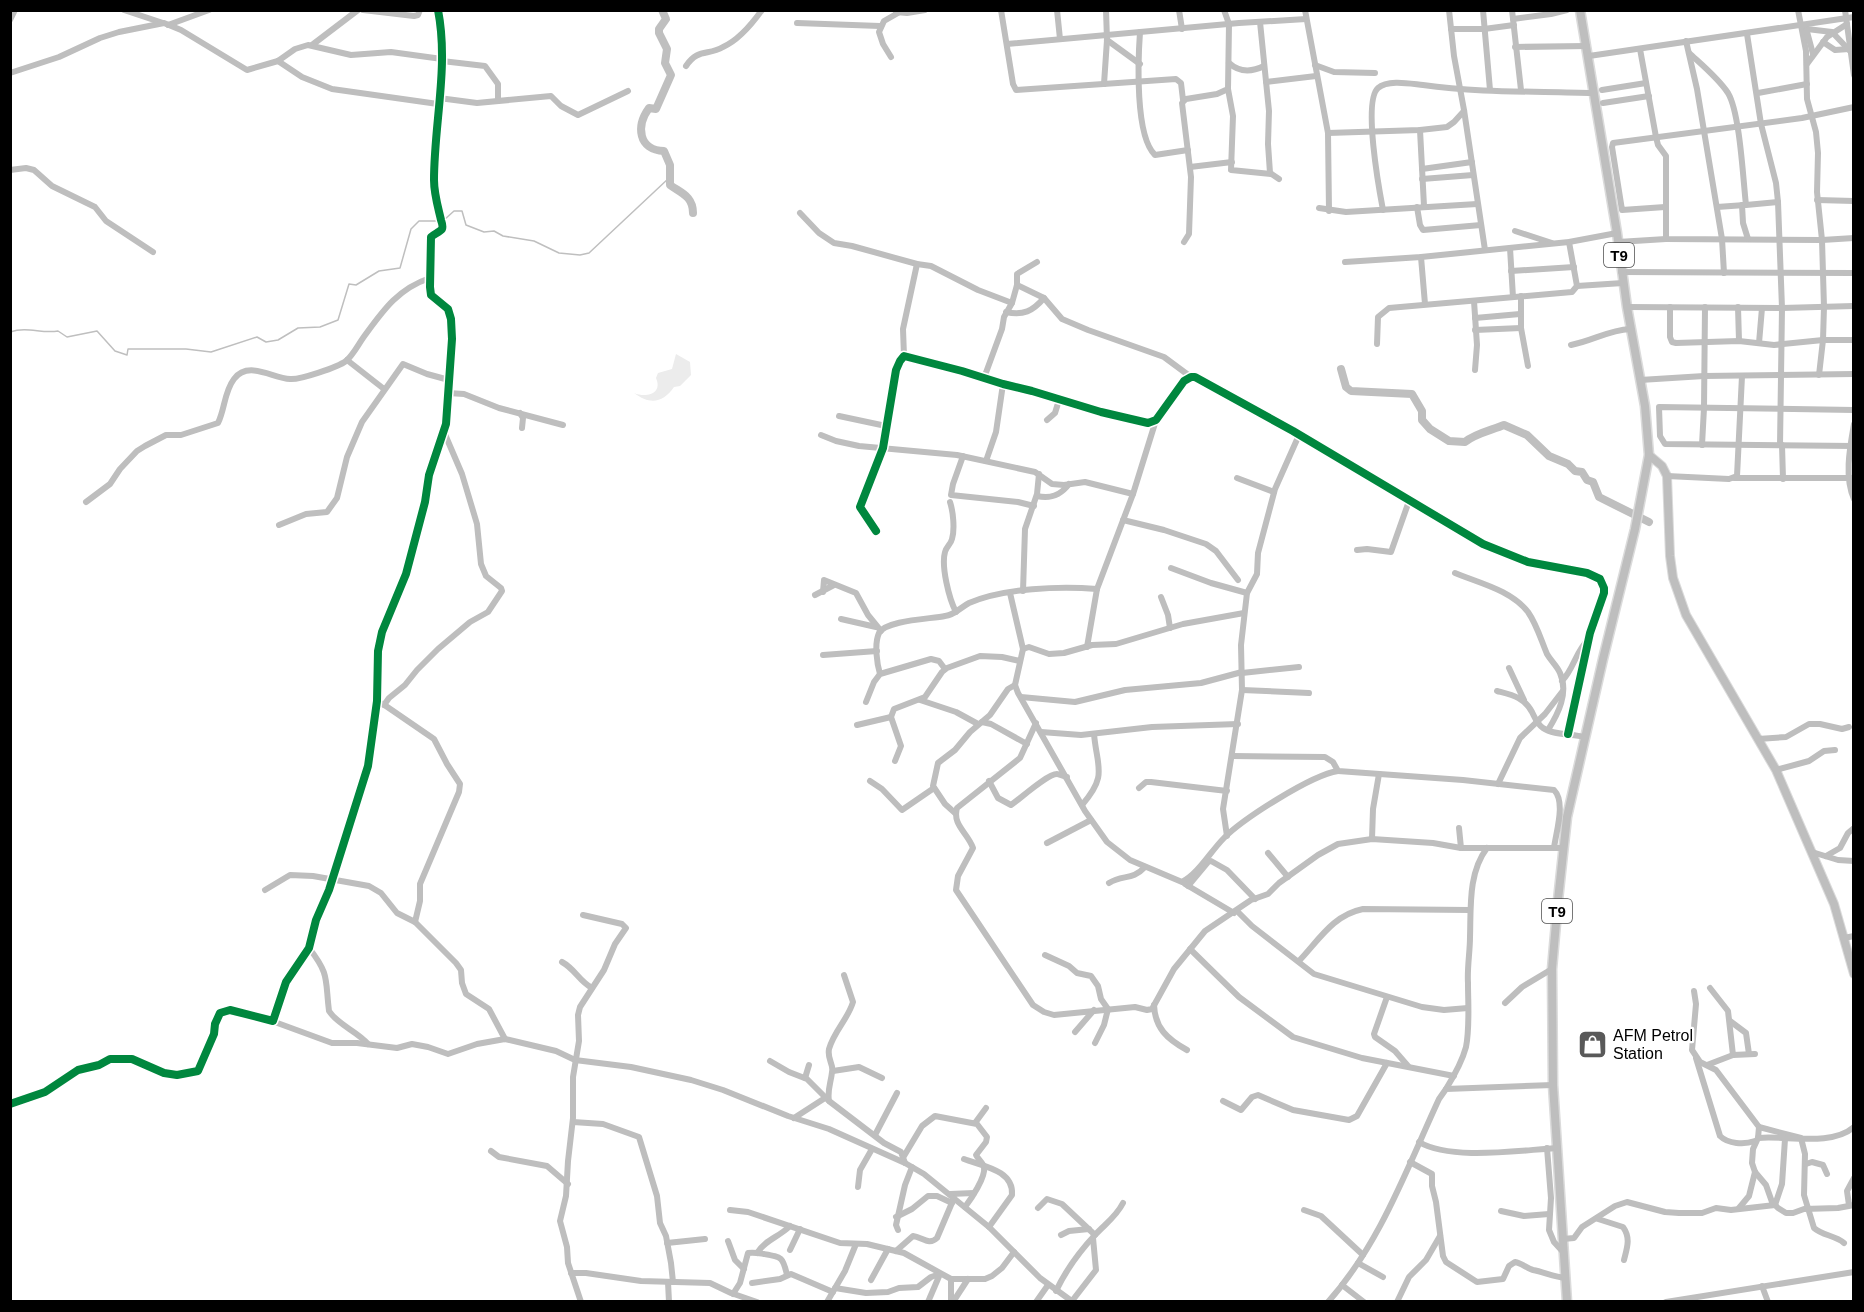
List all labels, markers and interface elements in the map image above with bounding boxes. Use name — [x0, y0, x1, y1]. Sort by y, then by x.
road number: T9 — [1604, 243, 1634, 267]
road number: T9 — [1542, 899, 1572, 923]
place label: AFM Petrol Station — [1613, 1027, 1693, 1062]
shop icon: AFM Petrol Station — [1576, 1028, 1608, 1060]

